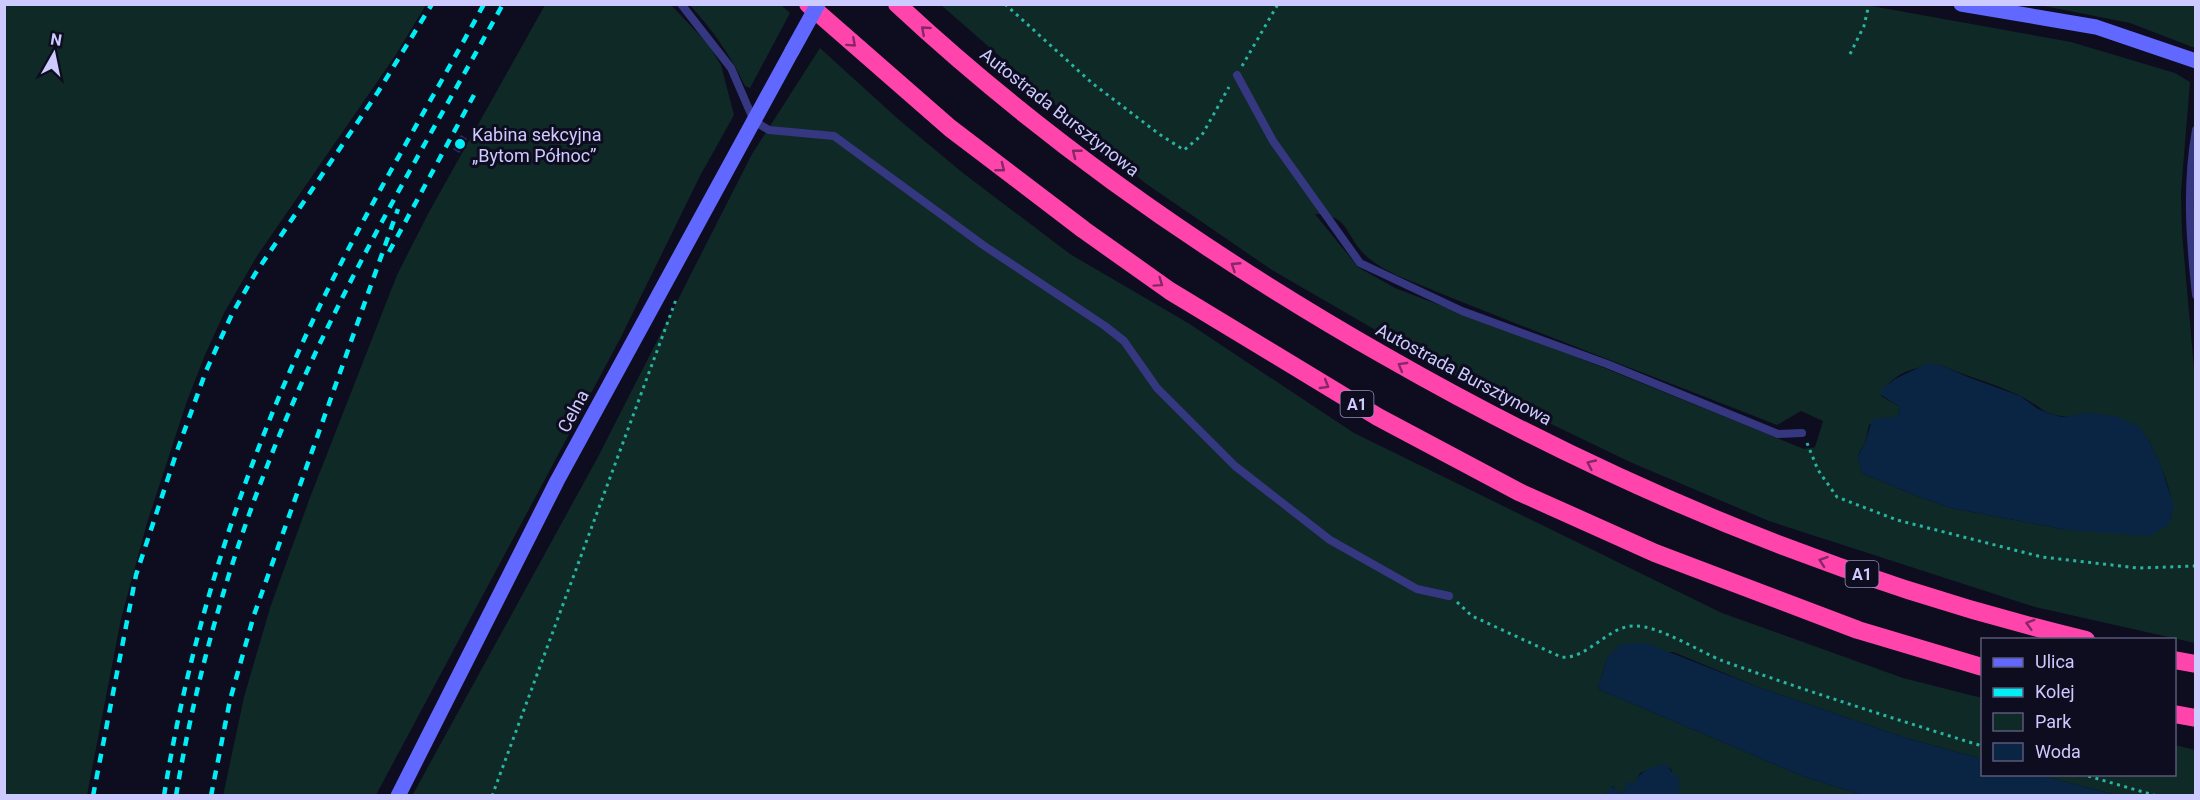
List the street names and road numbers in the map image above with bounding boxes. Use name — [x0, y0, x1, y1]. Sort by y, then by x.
street label: Autostrada Bursztynowa — [976, 43, 1144, 181]
street label: Autostrada Bursztynowa — [1373, 319, 1555, 429]
street label: Celna — [553, 386, 593, 436]
road number: A1 — [1340, 391, 1374, 417]
road number: A1 — [1846, 561, 1878, 587]

